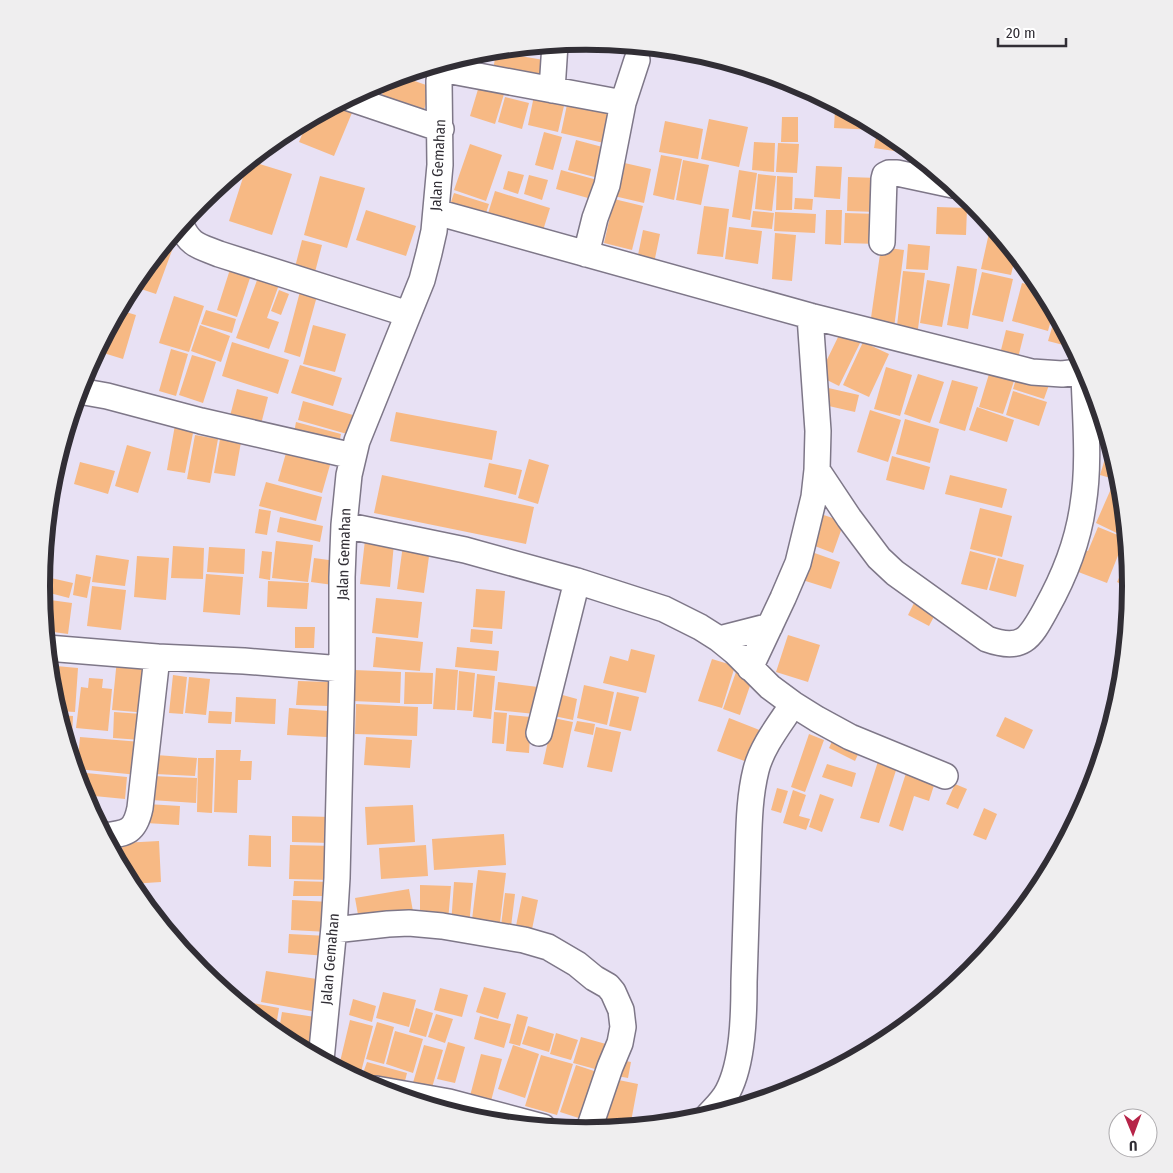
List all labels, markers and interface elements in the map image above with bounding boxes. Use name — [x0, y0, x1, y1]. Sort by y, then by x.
scale bar — [998, 15, 1066, 47]
text: 20 m — [1006, 24, 1036, 42]
street label: Jalan Gemahan — [427, 119, 449, 211]
street label: Jalan Gemahan — [333, 508, 355, 600]
street label: Jalan Gemahan — [317, 912, 343, 1006]
north arrow — [1108, 1108, 1158, 1158]
text: U — [1129, 1137, 1137, 1154]

